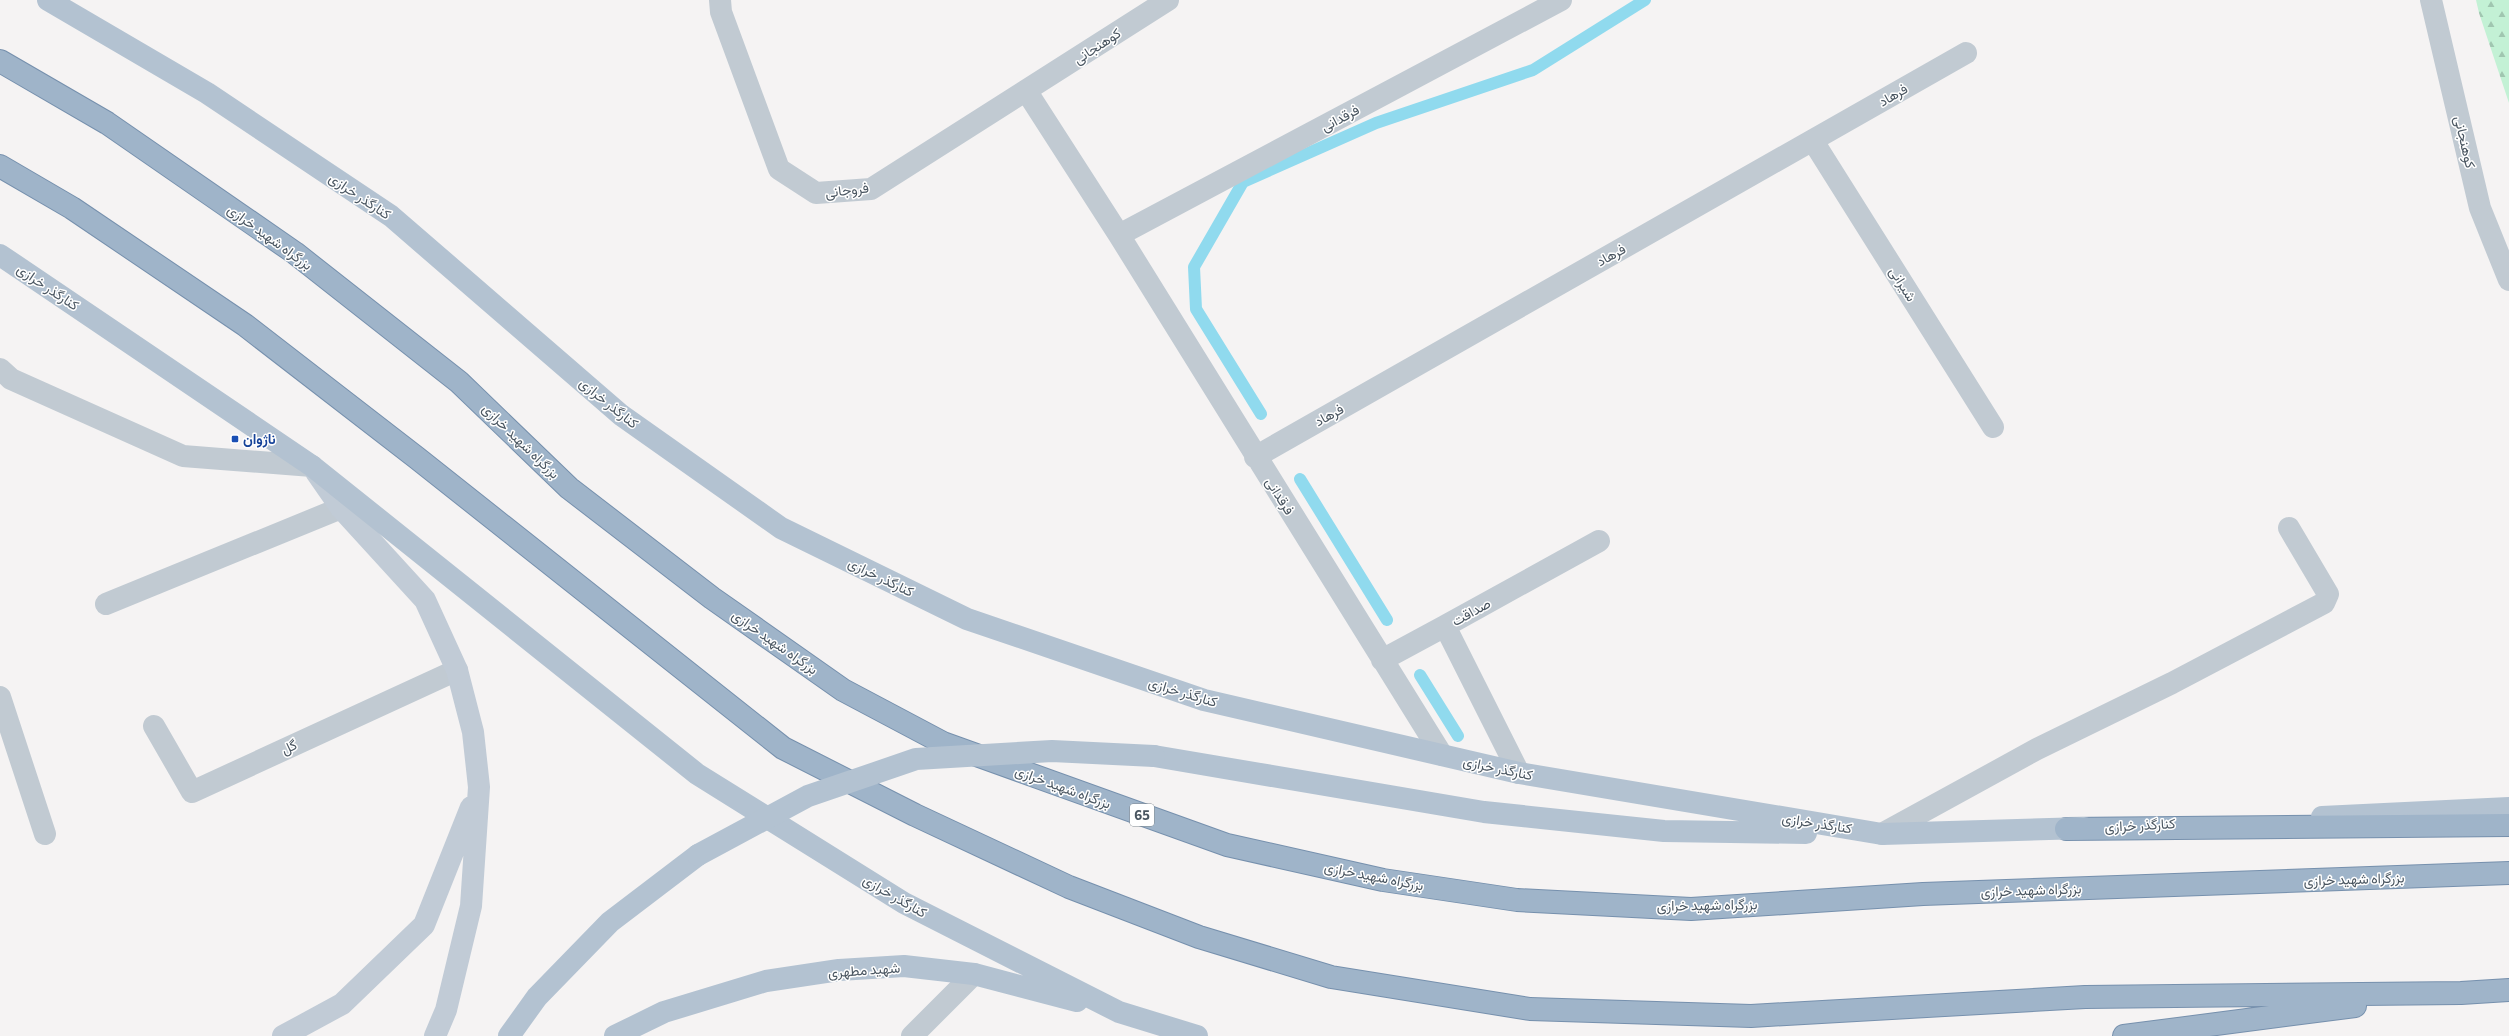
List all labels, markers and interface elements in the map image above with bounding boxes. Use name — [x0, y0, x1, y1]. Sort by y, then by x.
street label: کوهنجانی — [1070, 24, 1124, 68]
street label: فرهاد — [1875, 80, 1911, 110]
street label: فرقدانی — [1318, 100, 1362, 136]
street label: کوهنجانی — [2450, 114, 2480, 170]
street label: کنارگذر خرازی — [326, 169, 394, 223]
street label: فروجانی — [824, 178, 870, 202]
street label: بزرگراه شهید خرازی — [224, 200, 316, 274]
street label: فرهاد — [1593, 240, 1629, 270]
street label: کنارگذر خرازی — [14, 260, 82, 314]
street label: شیرانی — [1885, 263, 1921, 305]
street label: کنارگذر خرازی — [576, 374, 642, 432]
street label: بزرگراه شهید خرازی — [478, 399, 564, 483]
street label: فرهاد — [1311, 400, 1347, 430]
place label: ناژوان — [243, 430, 276, 448]
marker: ناژوان — [230, 434, 240, 444]
street label: فرقدانی — [1262, 474, 1298, 518]
street label: کنارگذر خرازی — [845, 553, 917, 601]
street label: صداقت — [1448, 594, 1493, 629]
street label: بزرگراه شهید خرازی — [729, 606, 821, 678]
street label: کنارگذر خرازی — [1146, 673, 1220, 711]
street label: گل — [278, 736, 300, 758]
street label: کنارگذر خرازی — [1461, 752, 1535, 784]
street label: بزرگراه شهید خرازی — [1013, 761, 1113, 813]
road number: 65 — [1130, 804, 1154, 826]
street label: کنارگذر خرازی — [1781, 809, 1853, 837]
street label: کنارگذر خرازی — [2104, 814, 2176, 836]
street label: بزرگراه شهید خرازی — [1323, 858, 1425, 894]
street label: بزرگراه شهید خرازی — [2303, 868, 2405, 890]
street label: کنارگذر خرازی — [860, 870, 930, 922]
street label: بزرگراه شهید خرازی — [1980, 879, 2082, 901]
street label: بزرگراه شهید خرازی — [1656, 895, 1758, 915]
street label: شهید مطهری — [827, 958, 901, 982]

